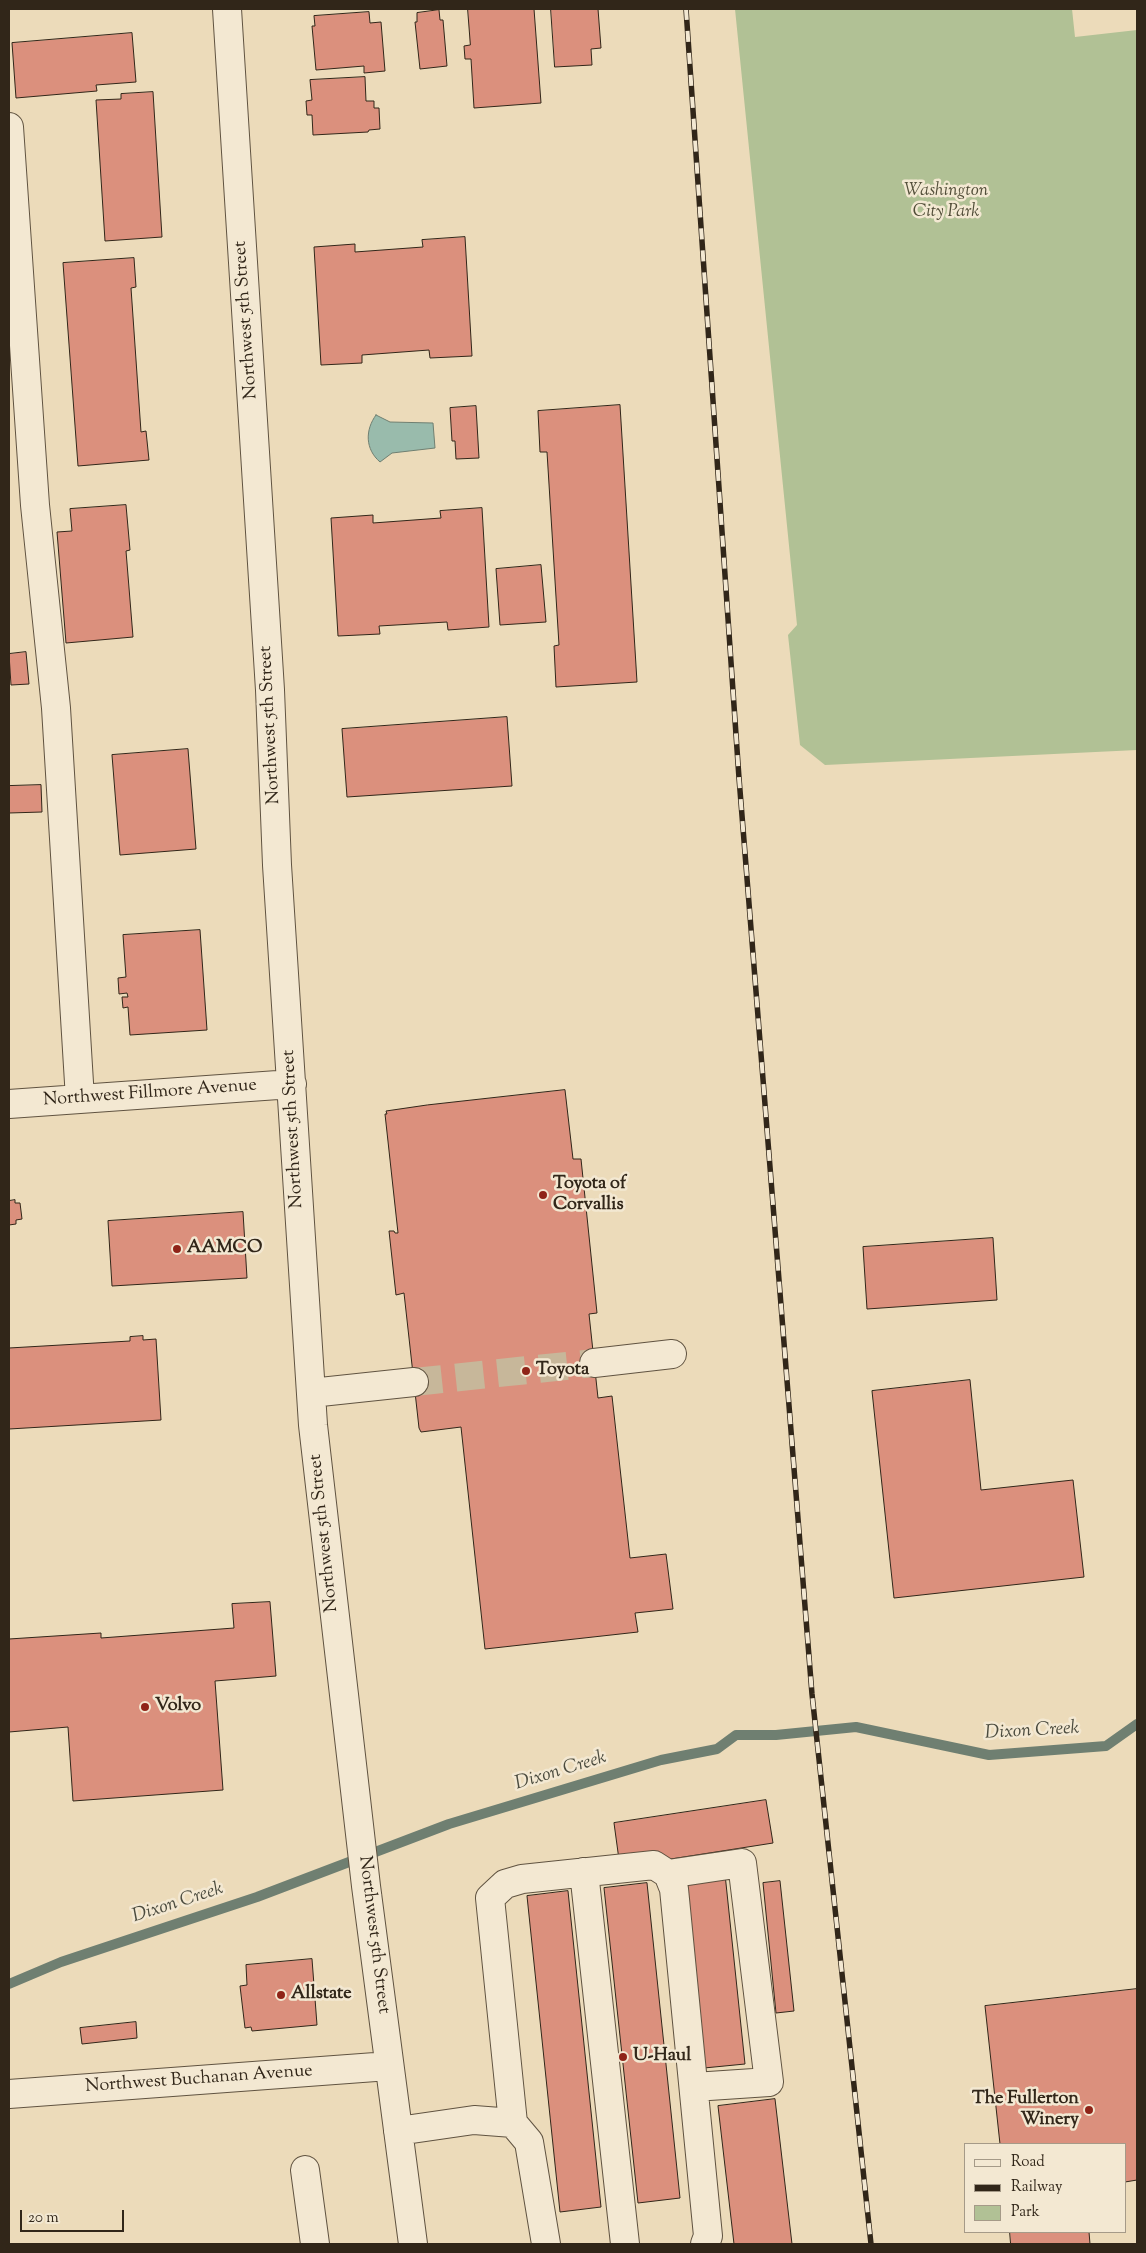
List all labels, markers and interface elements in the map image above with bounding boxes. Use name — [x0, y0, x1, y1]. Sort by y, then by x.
park label: Washington City Park — [904, 181, 988, 223]
street label: Northwest 5th Street — [231, 240, 263, 400]
street label: Northwest 5th Street — [256, 645, 286, 805]
street label: Northwest 5th Street — [279, 1049, 309, 1209]
street label: Northwest Fillmore Avenue — [42, 1076, 258, 1112]
place label: Toyota of Corvallis — [553, 1174, 626, 1216]
marker: Toyota of Corvallis — [537, 1189, 549, 1201]
place label: AAMCO — [187, 1238, 262, 1260]
marker: AAMCO — [171, 1243, 183, 1255]
place label: Toyota — [536, 1360, 589, 1382]
marker: Toyota — [520, 1365, 532, 1377]
street label: Northwest 5th Street — [306, 1453, 344, 1613]
place label: Volvo — [155, 1696, 201, 1718]
marker: Volvo — [139, 1701, 151, 1713]
water label: Dixon Creek — [984, 1718, 1080, 1746]
water label: Dixon Creek — [513, 1747, 609, 1797]
street label: Northwest 5th Street — [353, 1855, 393, 2015]
water label: Dixon Creek — [130, 1879, 226, 1929]
place label: Allstate — [291, 1984, 352, 2006]
marker: Allstate — [275, 1989, 287, 2001]
place label: U-Haul — [633, 2046, 691, 2068]
marker: U-Haul — [617, 2051, 629, 2063]
street label: Northwest Buchanan Avenue — [85, 2061, 313, 2099]
place label: The Fullerton Winery — [972, 2089, 1079, 2132]
marker: The Fullerton Winery — [1083, 2104, 1095, 2116]
legend — [964, 2143, 1126, 2233]
text: Road — [1011, 2152, 1045, 2173]
text: Railway — [1011, 2177, 1062, 2198]
scale bar — [22, 2200, 126, 2232]
text: Park — [1011, 2202, 1040, 2223]
text: 20 m — [28, 2208, 59, 2229]

